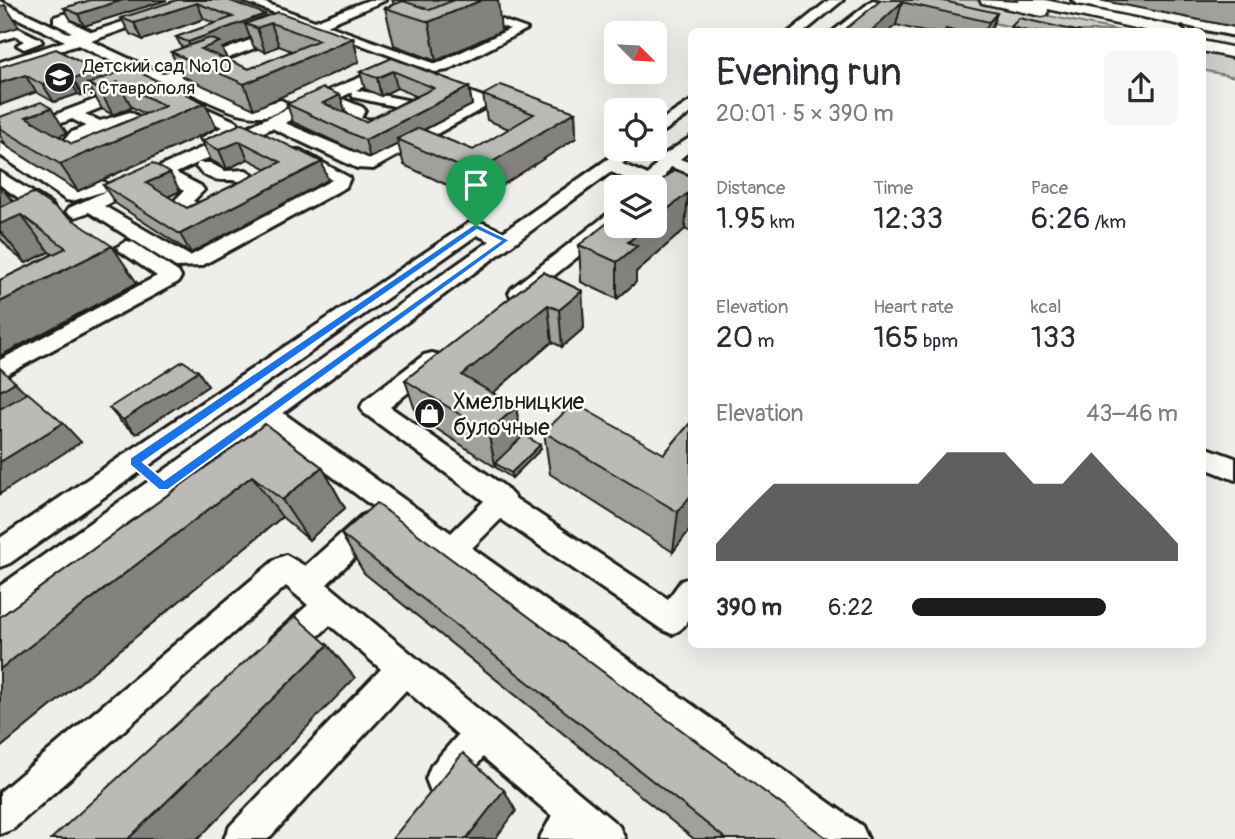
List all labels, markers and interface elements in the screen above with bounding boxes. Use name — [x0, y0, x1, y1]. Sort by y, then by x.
north arrow — [604, 21, 667, 84]
map controls — [604, 21, 667, 238]
text: Evening run — [716, 49, 902, 97]
button: share — [1104, 51, 1178, 125]
place label: Детский сад №10 г. Ставрополя — [82, 54, 232, 100]
school or university icon: Детский сад №10 г. Ставрополя — [43, 60, 77, 94]
button: locate — [604, 98, 667, 161]
text: 20:01 · 5 × 390 m — [716, 99, 894, 128]
pin — [446, 155, 506, 227]
icon: arrive — [457, 166, 495, 204]
button: layers — [604, 175, 667, 238]
text: Distance — [716, 176, 785, 200]
text: Time — [873, 176, 913, 200]
text: Pace — [1031, 176, 1068, 200]
text: 1.95 — [716, 200, 766, 237]
text: 12:33 — [873, 200, 943, 237]
text: 6:26 — [1031, 200, 1090, 237]
text: km — [766, 210, 795, 234]
text: /km — [1090, 210, 1126, 234]
text: Elevation — [716, 295, 788, 319]
text: Heart rate — [873, 295, 953, 319]
text: kcal — [1031, 295, 1062, 319]
text: 20 — [716, 319, 753, 356]
text: 165 — [873, 319, 919, 356]
text: 133 — [1031, 319, 1076, 356]
text: m — [753, 329, 774, 353]
text: bpm — [919, 329, 958, 353]
place label: Хмельницкие булочные — [453, 387, 585, 442]
shop icon: Хмельницкие булочные — [413, 397, 447, 431]
text: Elevation — [716, 399, 804, 428]
text: 43–46 m — [1086, 399, 1178, 428]
text: 390 m — [716, 593, 782, 622]
text: 6:22 — [828, 593, 873, 622]

